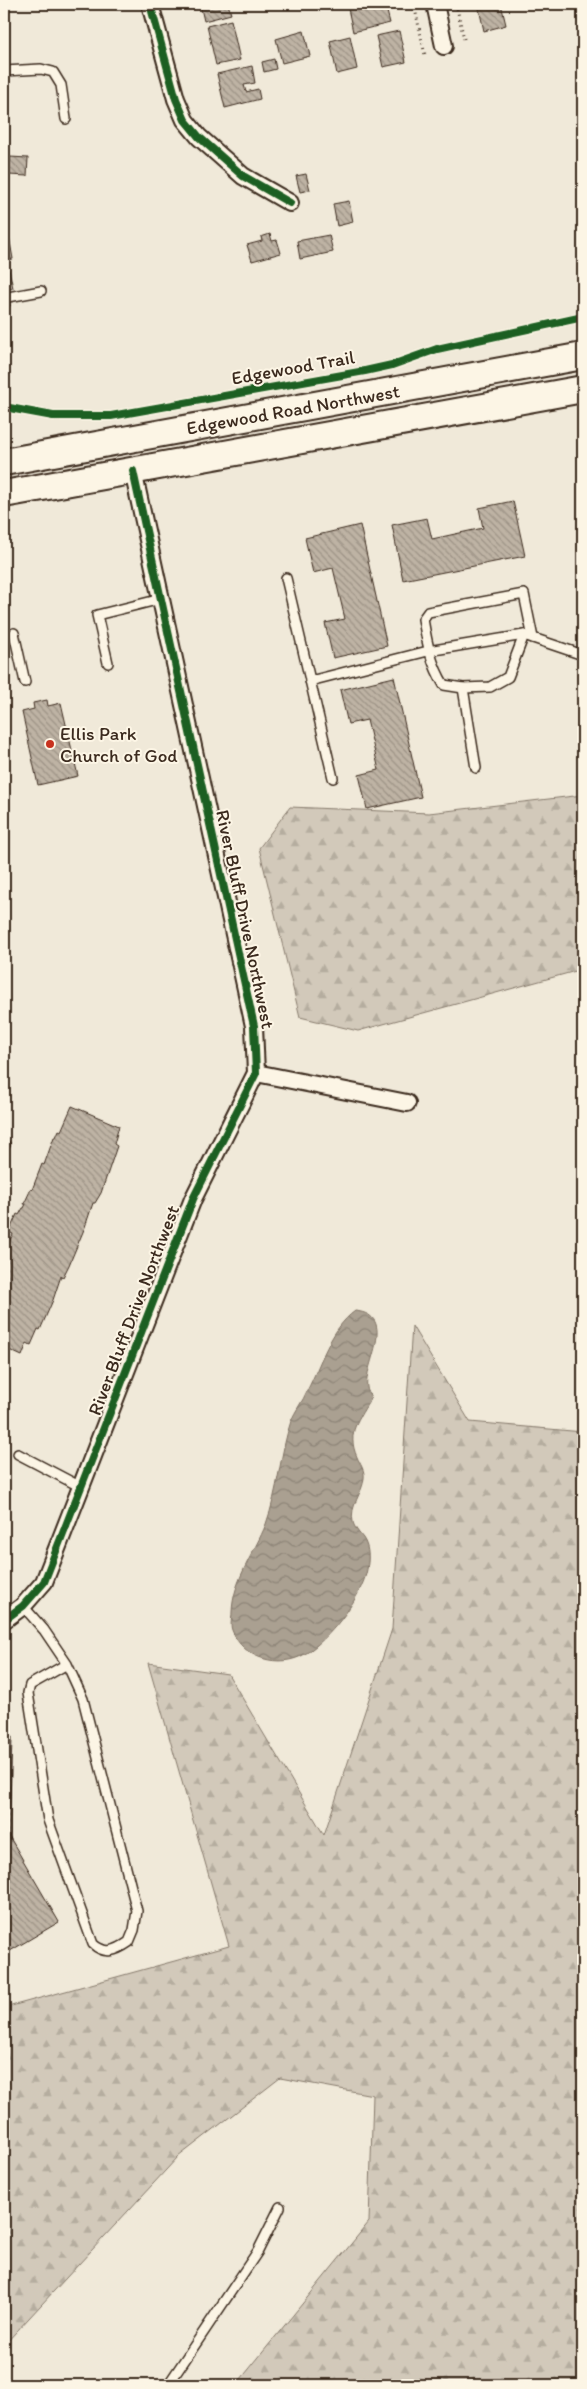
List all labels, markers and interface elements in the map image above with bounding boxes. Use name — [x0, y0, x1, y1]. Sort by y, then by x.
street label: Edgewood Trail — [230, 345, 357, 390]
street label: Edgewood Road Northwest — [185, 379, 401, 440]
place label: Ellis Park Church of God — [60, 722, 178, 767]
marker: Ellis Park Church of God — [44, 738, 56, 750]
street label: River Bluff Drive Northwest — [211, 808, 280, 1031]
street label: River Bluff Drive Northwest — [83, 1202, 184, 1418]

